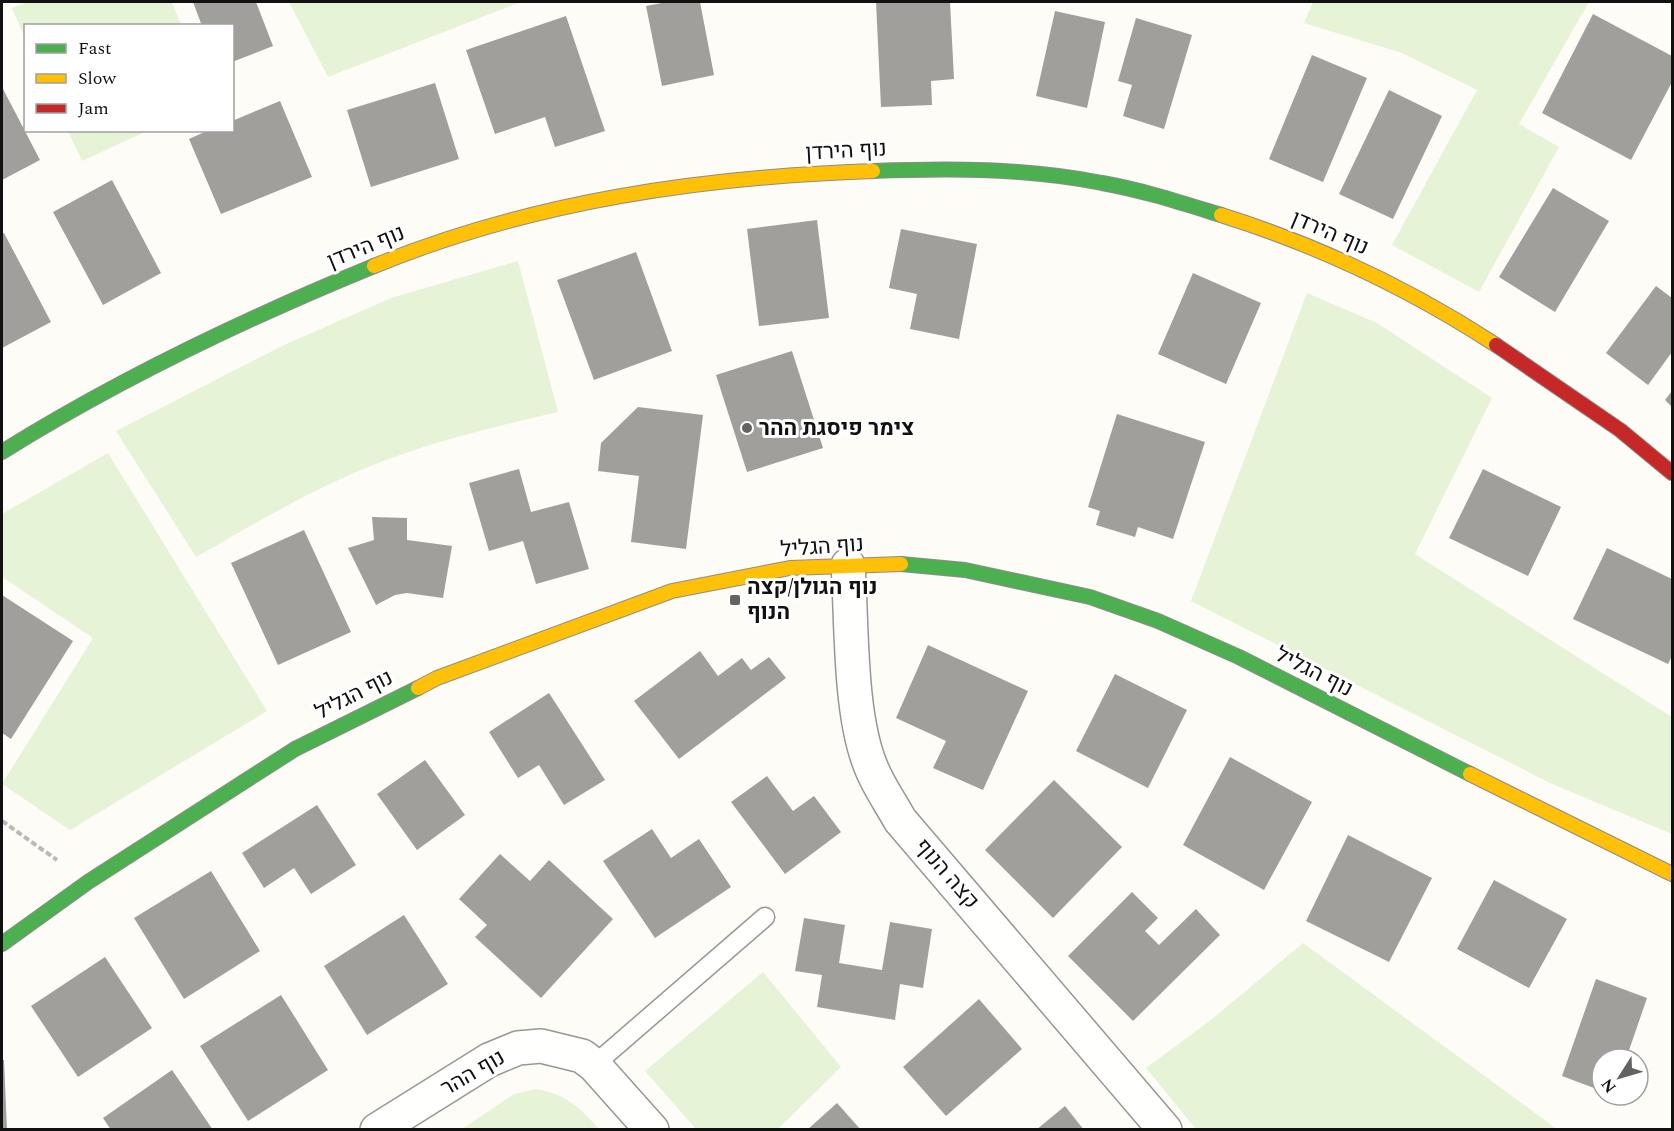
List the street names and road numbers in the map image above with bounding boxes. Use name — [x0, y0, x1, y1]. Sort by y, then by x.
street label: נוף הירדן — [805, 132, 887, 170]
street label: נוף הירדן — [1286, 202, 1374, 264]
street label: נוף הירדן — [322, 216, 410, 278]
street label: נוף הגליל — [779, 528, 865, 566]
street label: נוף הגליל — [1269, 638, 1359, 706]
street label: נוף הגליל — [309, 661, 399, 729]
street label: קצה הנוף — [907, 831, 987, 917]
street label: נוף ההר — [435, 1041, 511, 1105]

